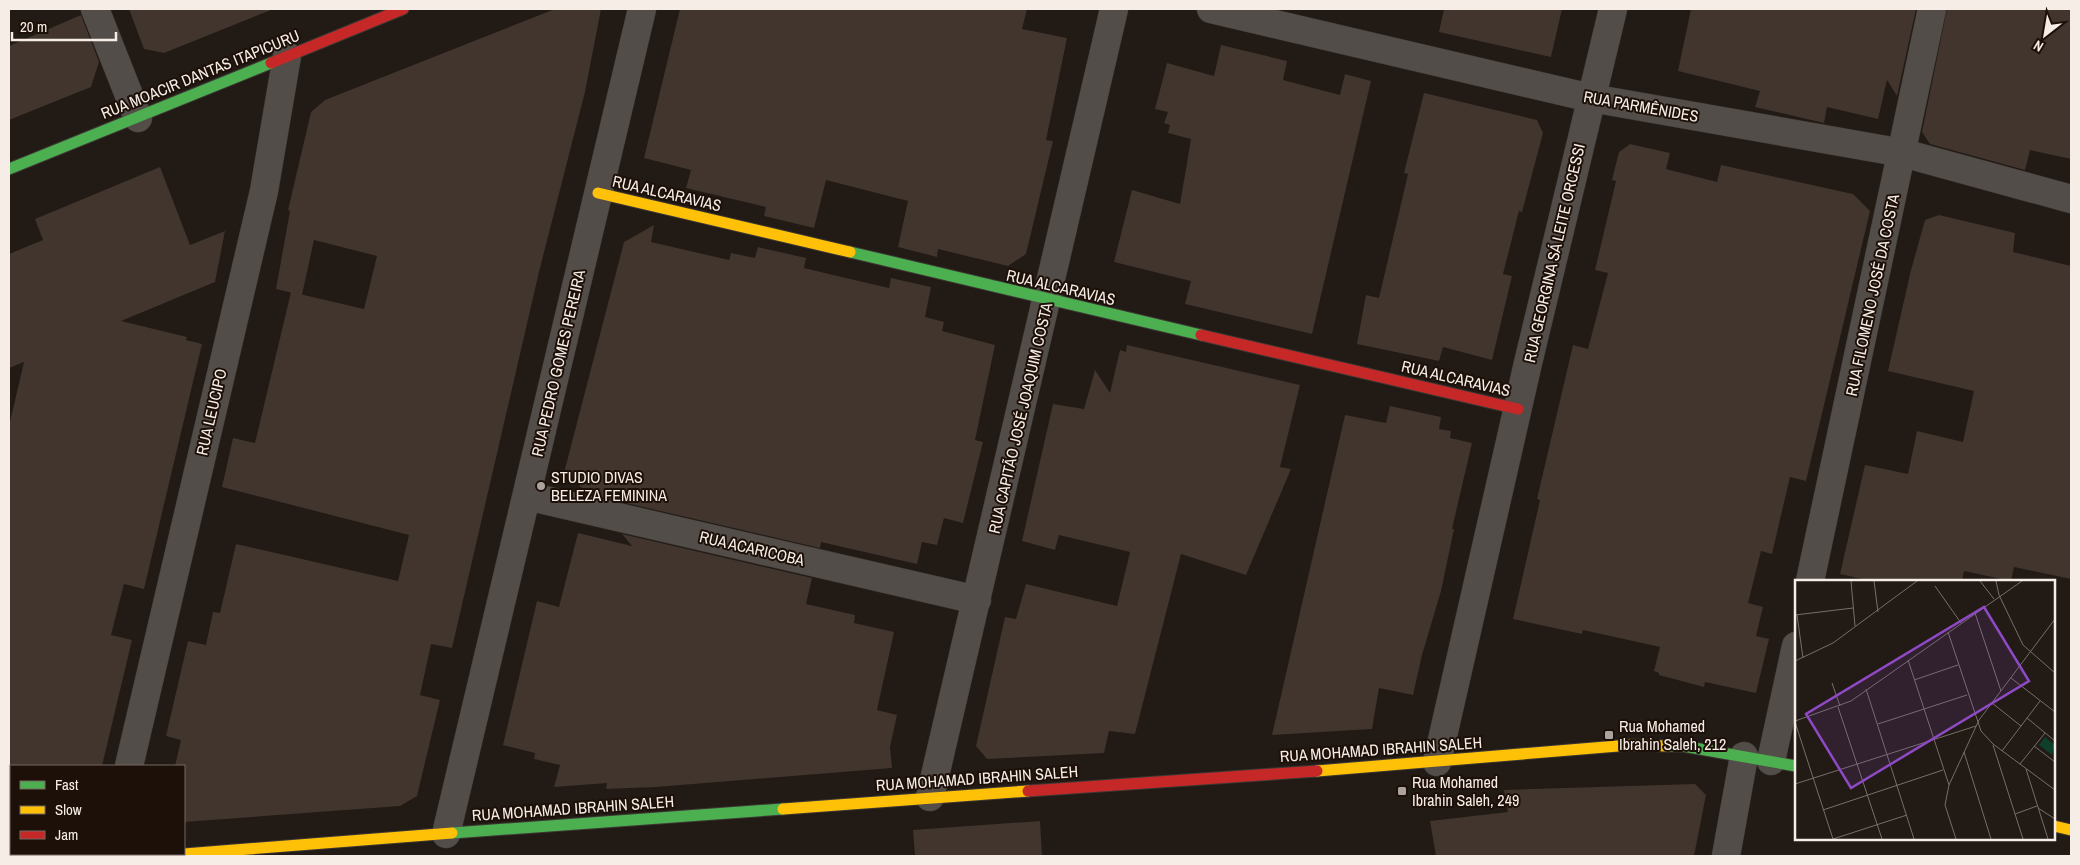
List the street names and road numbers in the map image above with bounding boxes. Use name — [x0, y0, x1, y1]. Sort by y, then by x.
street label: RUA MOACIR DANTAS ITAPICURU — [97, 24, 303, 124]
street label: RUA PARMÊNIDES — [1582, 85, 1700, 127]
street label: RUA GEORGINA SÁ LEITE ORCESSI — [1518, 141, 1590, 365]
street label: RUA ALCARAVIAS — [610, 170, 724, 216]
street label: RUA FILOMENO JOSÉ DA COSTA — [1840, 192, 1904, 398]
street label: RUA ALCARAVIAS — [1004, 264, 1118, 310]
street label: RUA PEDRO GOMES PEREIRA — [526, 267, 590, 459]
street label: RUA CAPITÃO JOSÉ JOAQUIM COSTA — [983, 300, 1057, 536]
street label: RUA ALCARAVIAS — [1399, 355, 1513, 401]
street label: RUA LEUCIPO — [190, 367, 232, 457]
street label: RUA ACARICOBA — [697, 525, 807, 571]
street label: RUA MOHAMAD IBRAHIN SALEH — [1279, 731, 1483, 767]
street label: RUA MOHAMAD IBRAHIN SALEH — [875, 760, 1079, 796]
street label: RUA MOHAMAD IBRAHIN SALEH — [471, 790, 675, 826]

